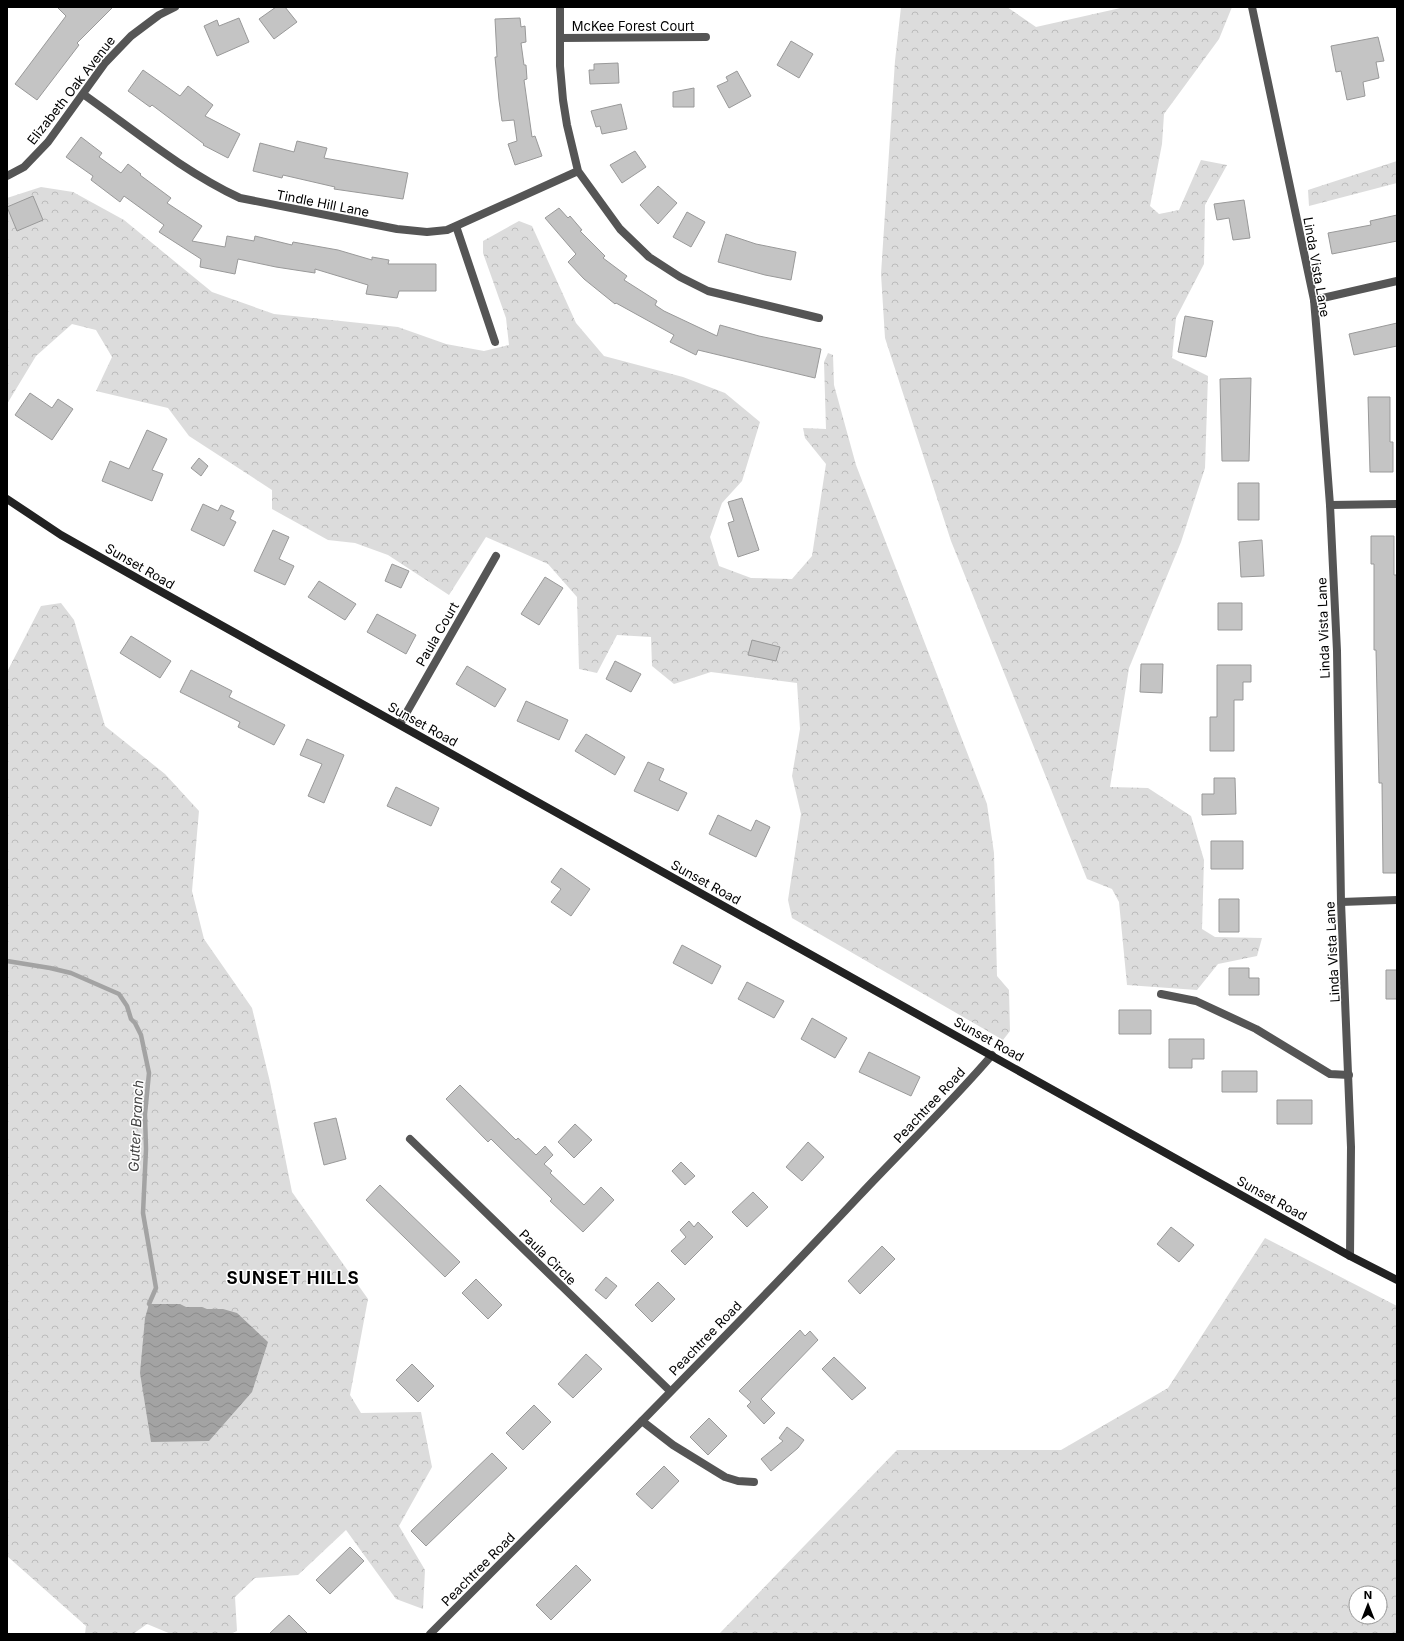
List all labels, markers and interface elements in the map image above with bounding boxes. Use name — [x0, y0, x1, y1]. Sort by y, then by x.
street label: McKee Forest Court — [572, 18, 694, 34]
street label: Elizabeth Oak Avenue — [24, 33, 118, 147]
street label: Tindle Hill Lane — [275, 186, 371, 220]
street label: Linda Vista Lane — [1300, 216, 1334, 318]
street label: Sunset Road — [102, 540, 178, 592]
street label: Linda Vista Lane — [1313, 577, 1333, 679]
street label: Paula Court — [412, 599, 462, 669]
street label: Sunset Road — [385, 698, 461, 750]
street label: Sunset Road — [668, 856, 744, 908]
street label: Linda Vista Lane — [1321, 901, 1343, 1003]
street label: Sunset Road — [951, 1013, 1027, 1065]
street label: Peachtree Road — [890, 1064, 968, 1146]
water label: Gutter Branch — [125, 1080, 146, 1172]
street label: Sunset Road — [1234, 1172, 1310, 1224]
street label: Paula Circle — [516, 1226, 580, 1288]
district label: SUNSET HILLS — [226, 1268, 360, 1288]
street label: Peachtree Road — [665, 1297, 745, 1379]
street label: Peachtree Road — [438, 1529, 518, 1609]
north arrow — [1348, 1585, 1388, 1625]
text: N — [1364, 1588, 1372, 1602]

